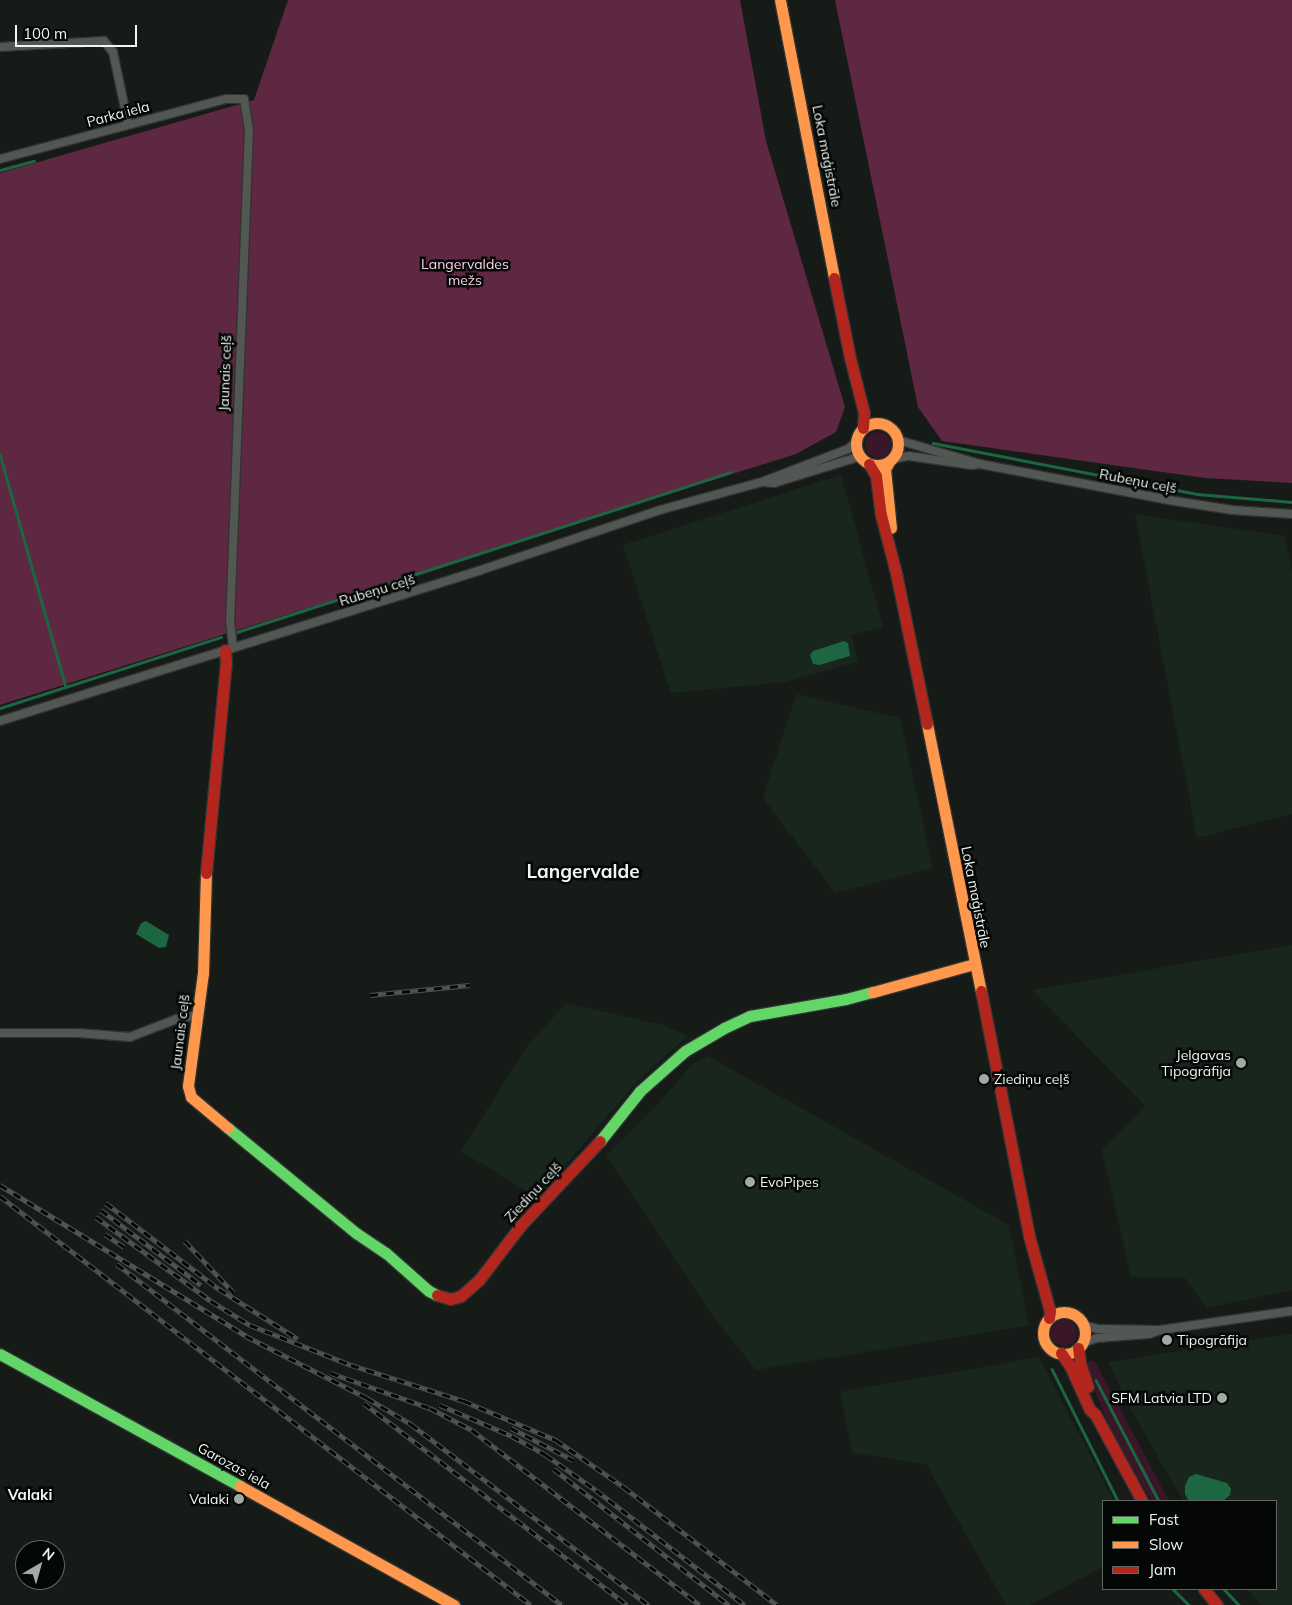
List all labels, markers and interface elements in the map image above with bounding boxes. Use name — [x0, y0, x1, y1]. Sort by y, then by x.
scale bar — [18, 15, 140, 47]
text: 100 m — [23, 24, 67, 43]
street label: Parka iela — [85, 98, 151, 130]
street label: Loka maģistrāle — [809, 104, 845, 208]
park label: Langervaldes mežs — [421, 256, 509, 288]
street label: Jaunais ceļš — [215, 335, 235, 411]
street label: Rubeņu ceļš — [1098, 465, 1178, 497]
street label: Rubeņu ceļš — [337, 571, 417, 609]
street label: Loka maģistrāle — [958, 845, 994, 949]
district label: Langervalde — [526, 861, 640, 883]
street label: Jaunais ceļš — [167, 993, 193, 1071]
place label: Jelgavas Tipogrāfija — [1161, 1047, 1231, 1080]
marker: Jelgavas Tipogrāfija — [1235, 1057, 1247, 1069]
place label: Ziediņu ceļš — [994, 1071, 1070, 1087]
marker: Ziediņu ceļš — [978, 1073, 990, 1085]
street label: Ziediņu ceļš — [501, 1159, 565, 1225]
place label: EvoPipes — [760, 1174, 819, 1190]
marker: EvoPipes — [744, 1176, 756, 1188]
place label: Tipogrāfija — [1177, 1332, 1247, 1348]
marker: Tipogrāfija — [1161, 1334, 1173, 1346]
place label: SFM Latvia LTD — [1111, 1390, 1212, 1406]
marker: SFM Latvia LTD — [1216, 1392, 1228, 1404]
street label: Garozas iela — [195, 1439, 273, 1493]
district label: Valaki — [8, 1486, 52, 1504]
place label: Valaki — [189, 1491, 229, 1507]
marker: Valaki — [233, 1493, 245, 1505]
legend — [1102, 1500, 1277, 1590]
text: Fast — [1149, 1510, 1179, 1529]
text: Slow — [1149, 1535, 1183, 1554]
north arrow — [15, 1540, 65, 1590]
text: N — [39, 1544, 58, 1564]
text: Jam — [1149, 1560, 1176, 1579]

